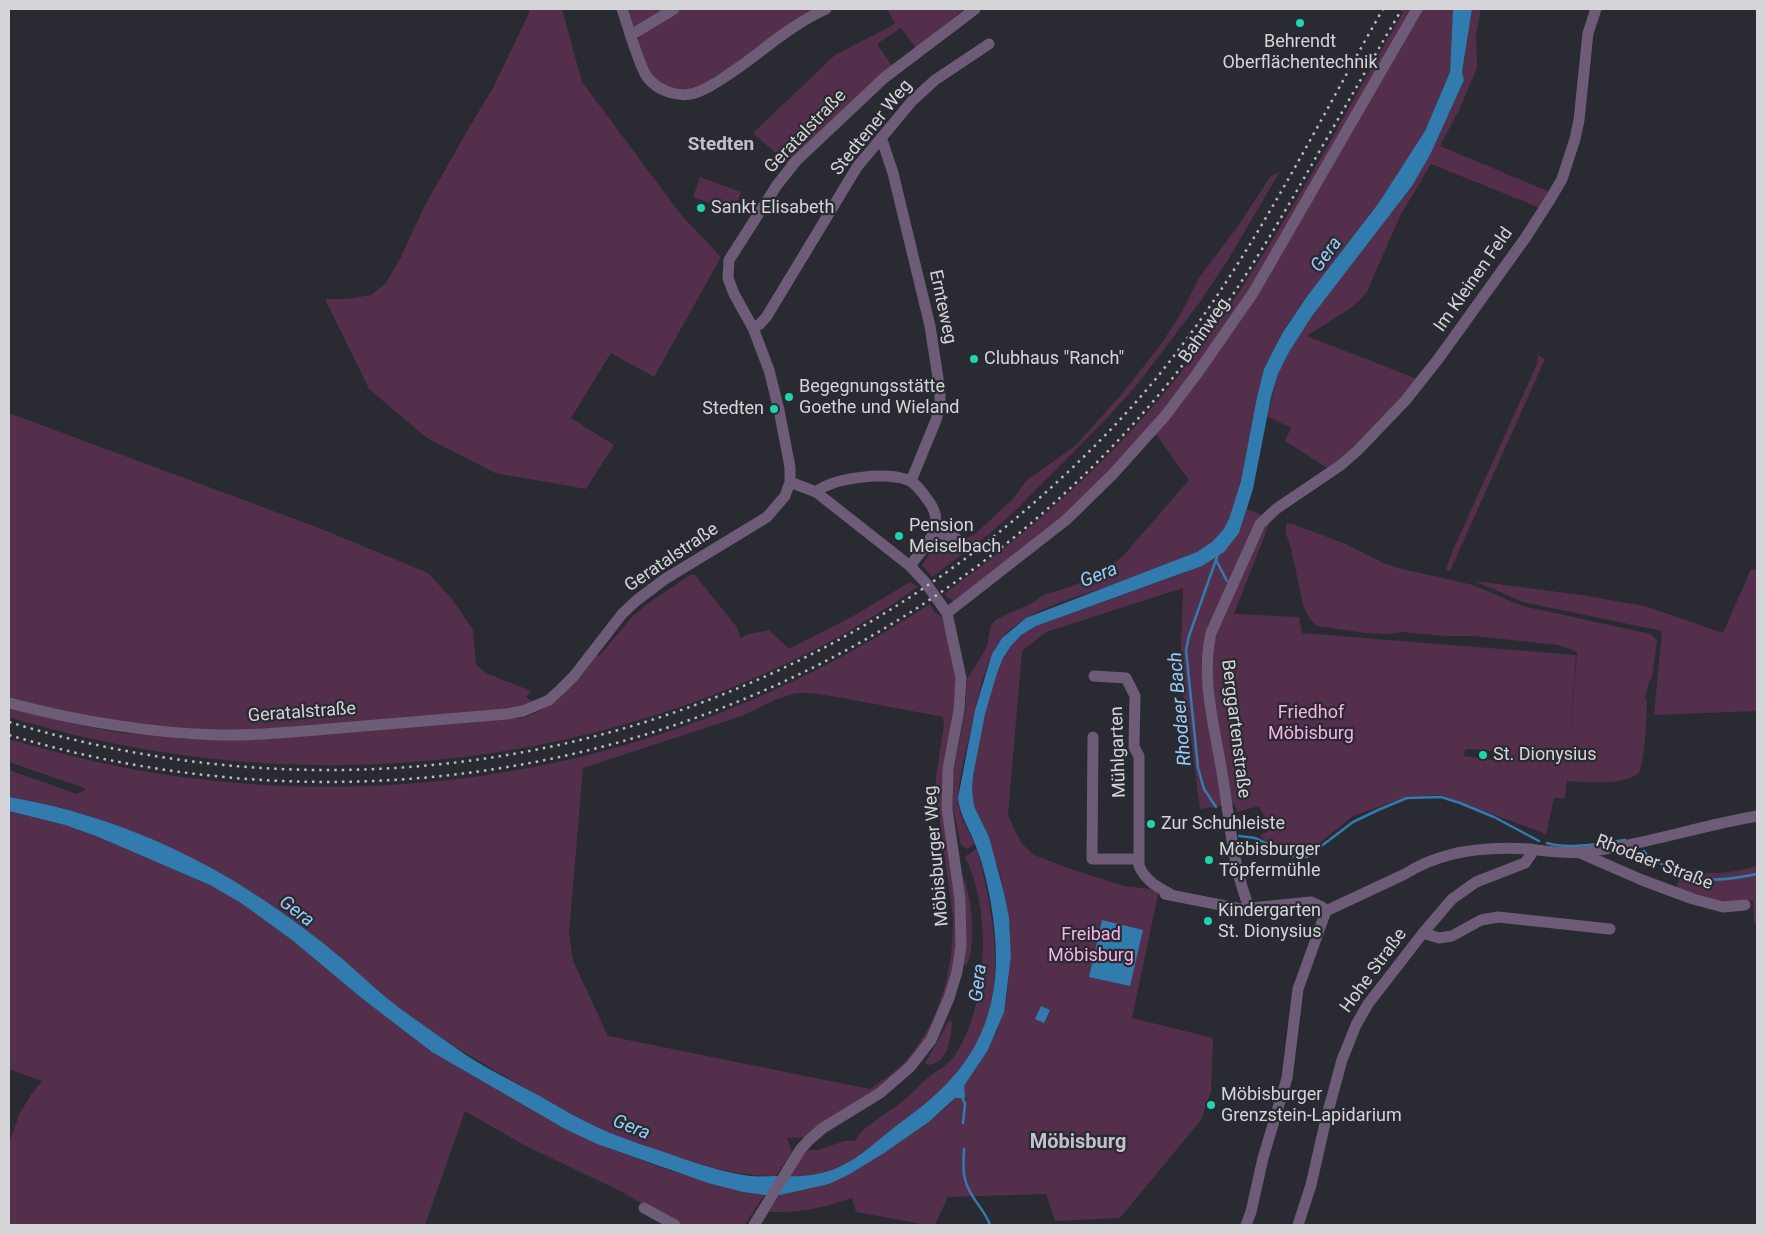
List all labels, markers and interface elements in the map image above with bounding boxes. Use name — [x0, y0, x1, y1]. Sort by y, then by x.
marker: Behrendt Oberflächentechnik — [1294, 17, 1306, 29]
place label: Behrendt Oberflächentechnik — [1222, 31, 1378, 74]
street label: Stedtener Weg — [827, 76, 917, 180]
street label: Geratalstraße — [761, 86, 851, 178]
district label: Stedten — [688, 134, 754, 156]
place label: Sankt Elisabeth — [711, 197, 834, 219]
marker: Sankt Elisabeth — [695, 202, 707, 214]
street label: Im Kleinen Feld — [1430, 224, 1518, 336]
water label: Gera — [1307, 233, 1347, 277]
street label: Ernteweg — [924, 268, 960, 346]
street label: Bahnweg — [1175, 294, 1235, 368]
place label: Clubhaus "Ranch" — [984, 348, 1124, 370]
marker: Clubhaus "Ranch" — [968, 353, 980, 365]
place label: Begegnungsstätte Goethe und Wieland — [799, 376, 960, 418]
marker: Begegnungsstätte Goethe und Wieland — [783, 391, 795, 403]
place label: Stedten — [702, 398, 764, 420]
marker: Stedten — [768, 403, 780, 415]
place label: Pension Meiselbach — [909, 515, 1001, 558]
street label: Geratalstraße — [621, 519, 723, 597]
marker: Pension Meiselbach — [893, 530, 905, 542]
water label: Gera — [1077, 558, 1121, 594]
water label: Rhodaer Bach — [1165, 651, 1197, 767]
street label: Berggartenstraße — [1216, 658, 1254, 800]
street label: Geratalstraße — [247, 698, 357, 728]
park label: Friedhof Möbisburg — [1268, 702, 1354, 744]
street label: Mühlgarten — [1107, 706, 1131, 798]
place label: St. Dionysius — [1493, 744, 1597, 766]
marker: St. Dionysius — [1477, 749, 1489, 761]
street label: Möbisburger Weg — [920, 785, 954, 927]
place label: Zur Schuhleiste — [1161, 813, 1285, 835]
marker: Zur Schuhleiste — [1145, 818, 1157, 830]
street label: Rhodaer Straße — [1592, 831, 1716, 895]
place label: Möbisburger Töpfermühle — [1219, 839, 1320, 882]
marker: Möbisburger Töpfermühle — [1203, 854, 1215, 866]
water label: Gera — [274, 891, 318, 933]
place label: Kindergarten St. Dionysius — [1218, 900, 1322, 942]
marker: Kindergarten St. Dionysius — [1202, 915, 1214, 927]
park label: Freibad Möbisburg — [1048, 924, 1134, 966]
street label: Hohe Straße — [1336, 924, 1412, 1018]
water label: Gera — [965, 963, 993, 1003]
place label: Möbisburger Grenzstein-Lapidarium — [1221, 1084, 1402, 1126]
marker: Möbisburger Grenzstein-Lapidarium — [1205, 1099, 1217, 1111]
water label: Gera — [609, 1110, 653, 1146]
district label: Möbisburg — [1030, 1131, 1126, 1155]

